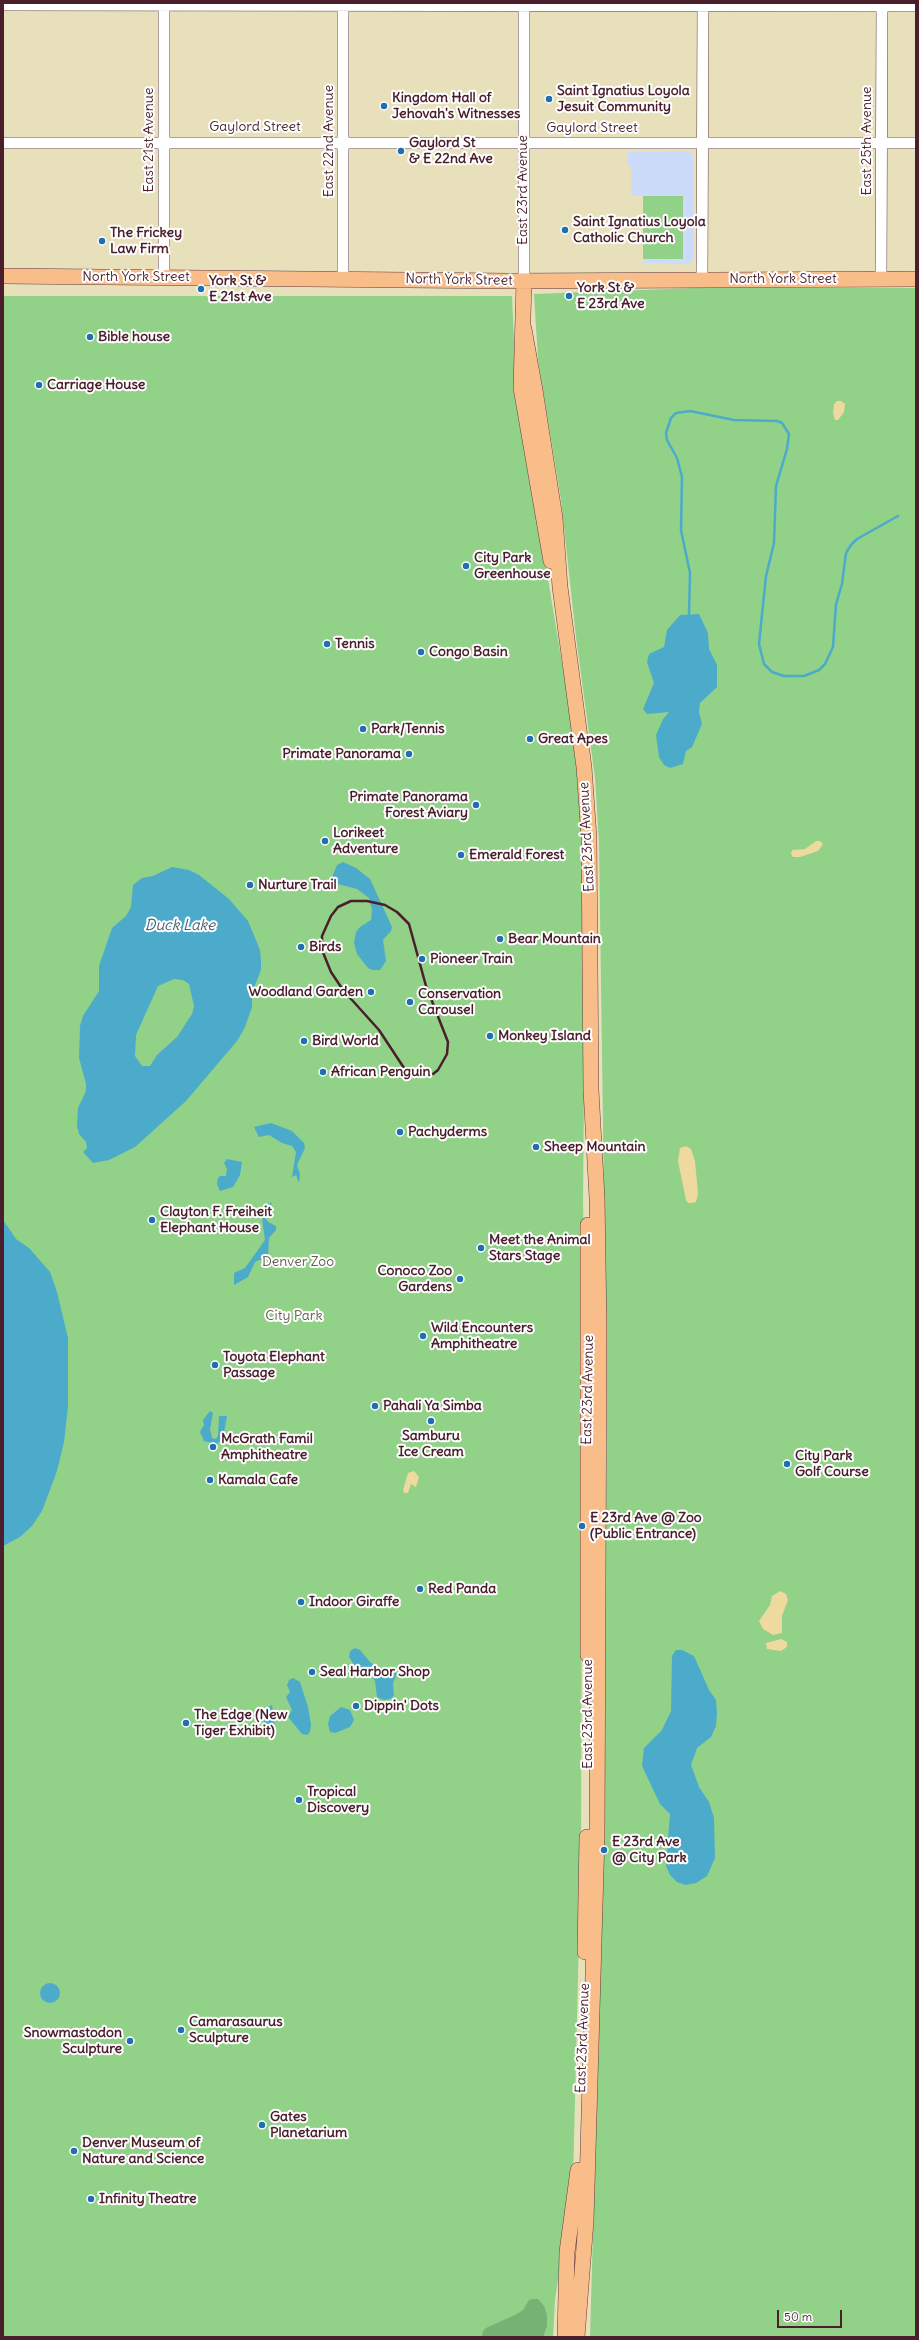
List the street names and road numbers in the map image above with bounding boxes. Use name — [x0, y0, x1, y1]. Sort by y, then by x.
street label: East 22nd Avenue — [321, 85, 337, 197]
street label: East 25th Avenue — [859, 86, 875, 196]
street label: East 21st Avenue — [141, 87, 157, 193]
street label: Gaylord Street — [209, 119, 301, 135]
street label: Gaylord Street — [546, 120, 638, 136]
street label: East 23rd Avenue — [515, 135, 531, 245]
street label: North York Street — [82, 269, 190, 285]
street label: North York Street — [405, 271, 513, 289]
street label: North York Street — [729, 271, 837, 287]
street label: East 23rd Avenue — [576, 782, 598, 892]
street label: East 23rd Avenue — [579, 1335, 597, 1445]
street label: East 23rd Avenue — [580, 1659, 596, 1769]
street label: East 23rd Avenue — [573, 1983, 593, 2093]

